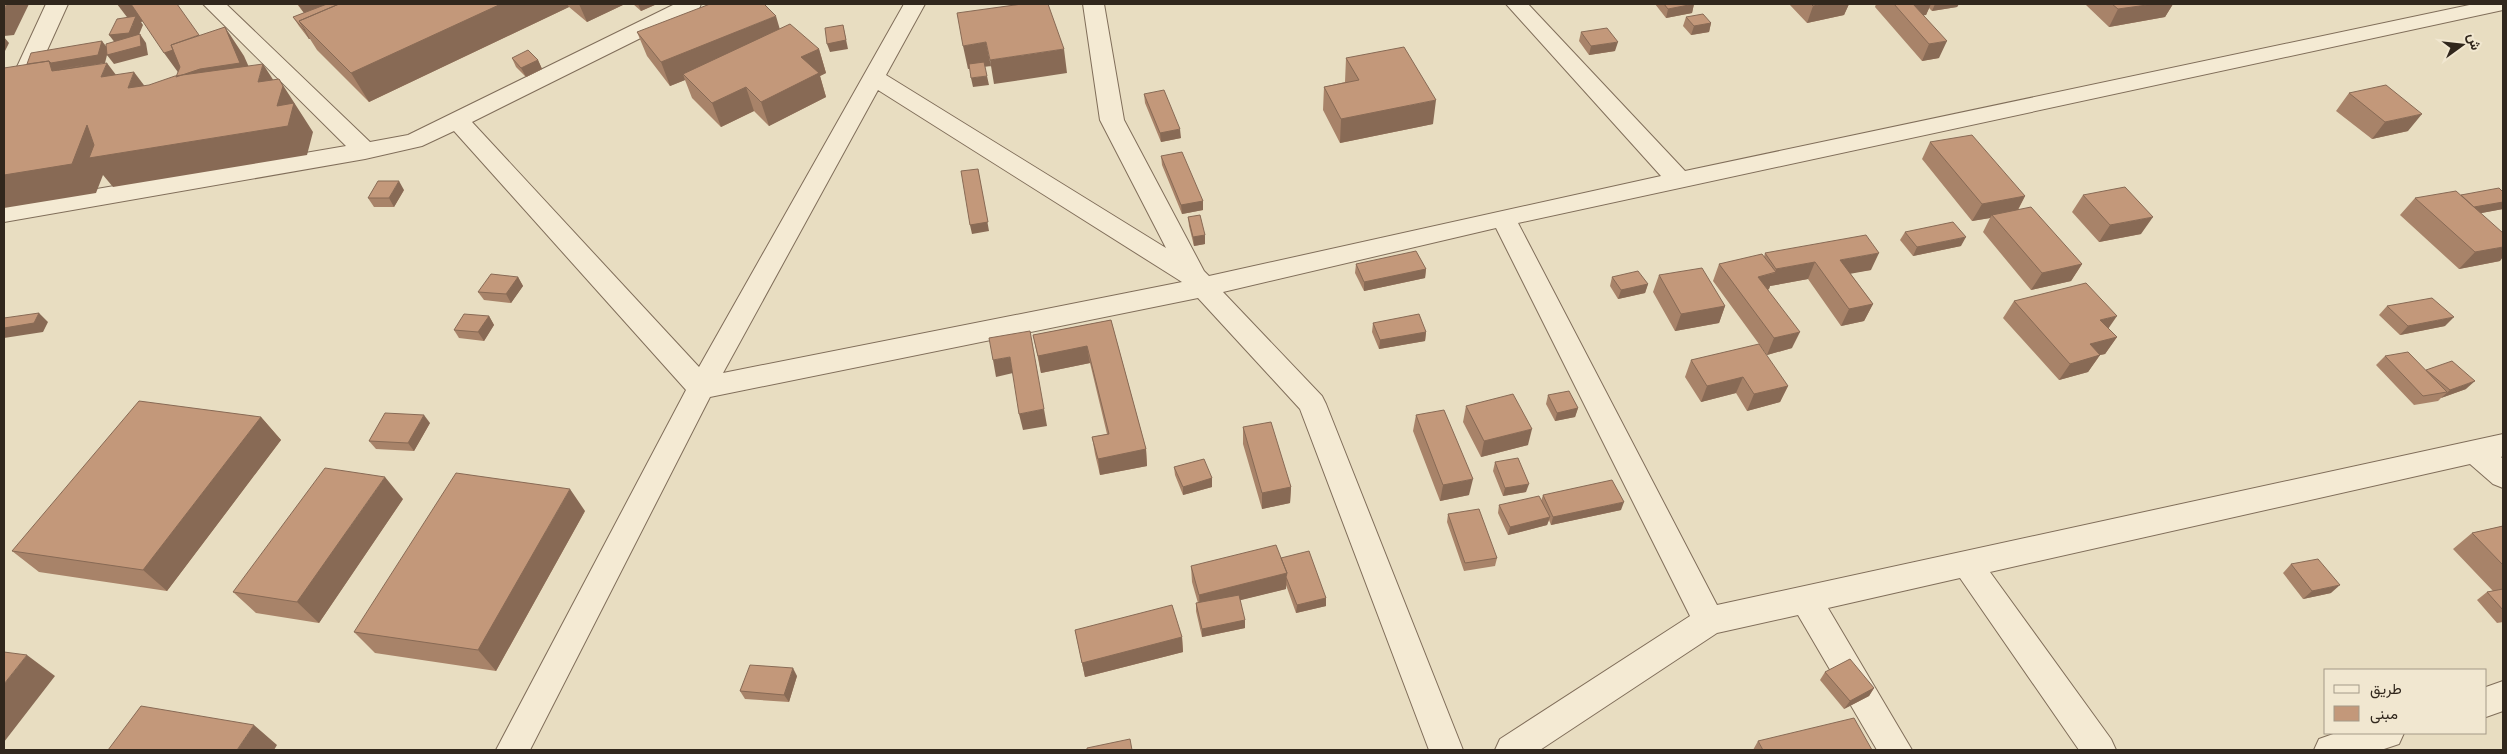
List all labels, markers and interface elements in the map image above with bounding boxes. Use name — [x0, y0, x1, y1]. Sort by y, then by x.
north arrow — [2437, 20, 2487, 70]
text: ش — [2464, 31, 2485, 52]
legend — [2324, 669, 2487, 734]
text: طريق — [2370, 679, 2402, 699]
text: مبنى — [2370, 704, 2398, 724]

